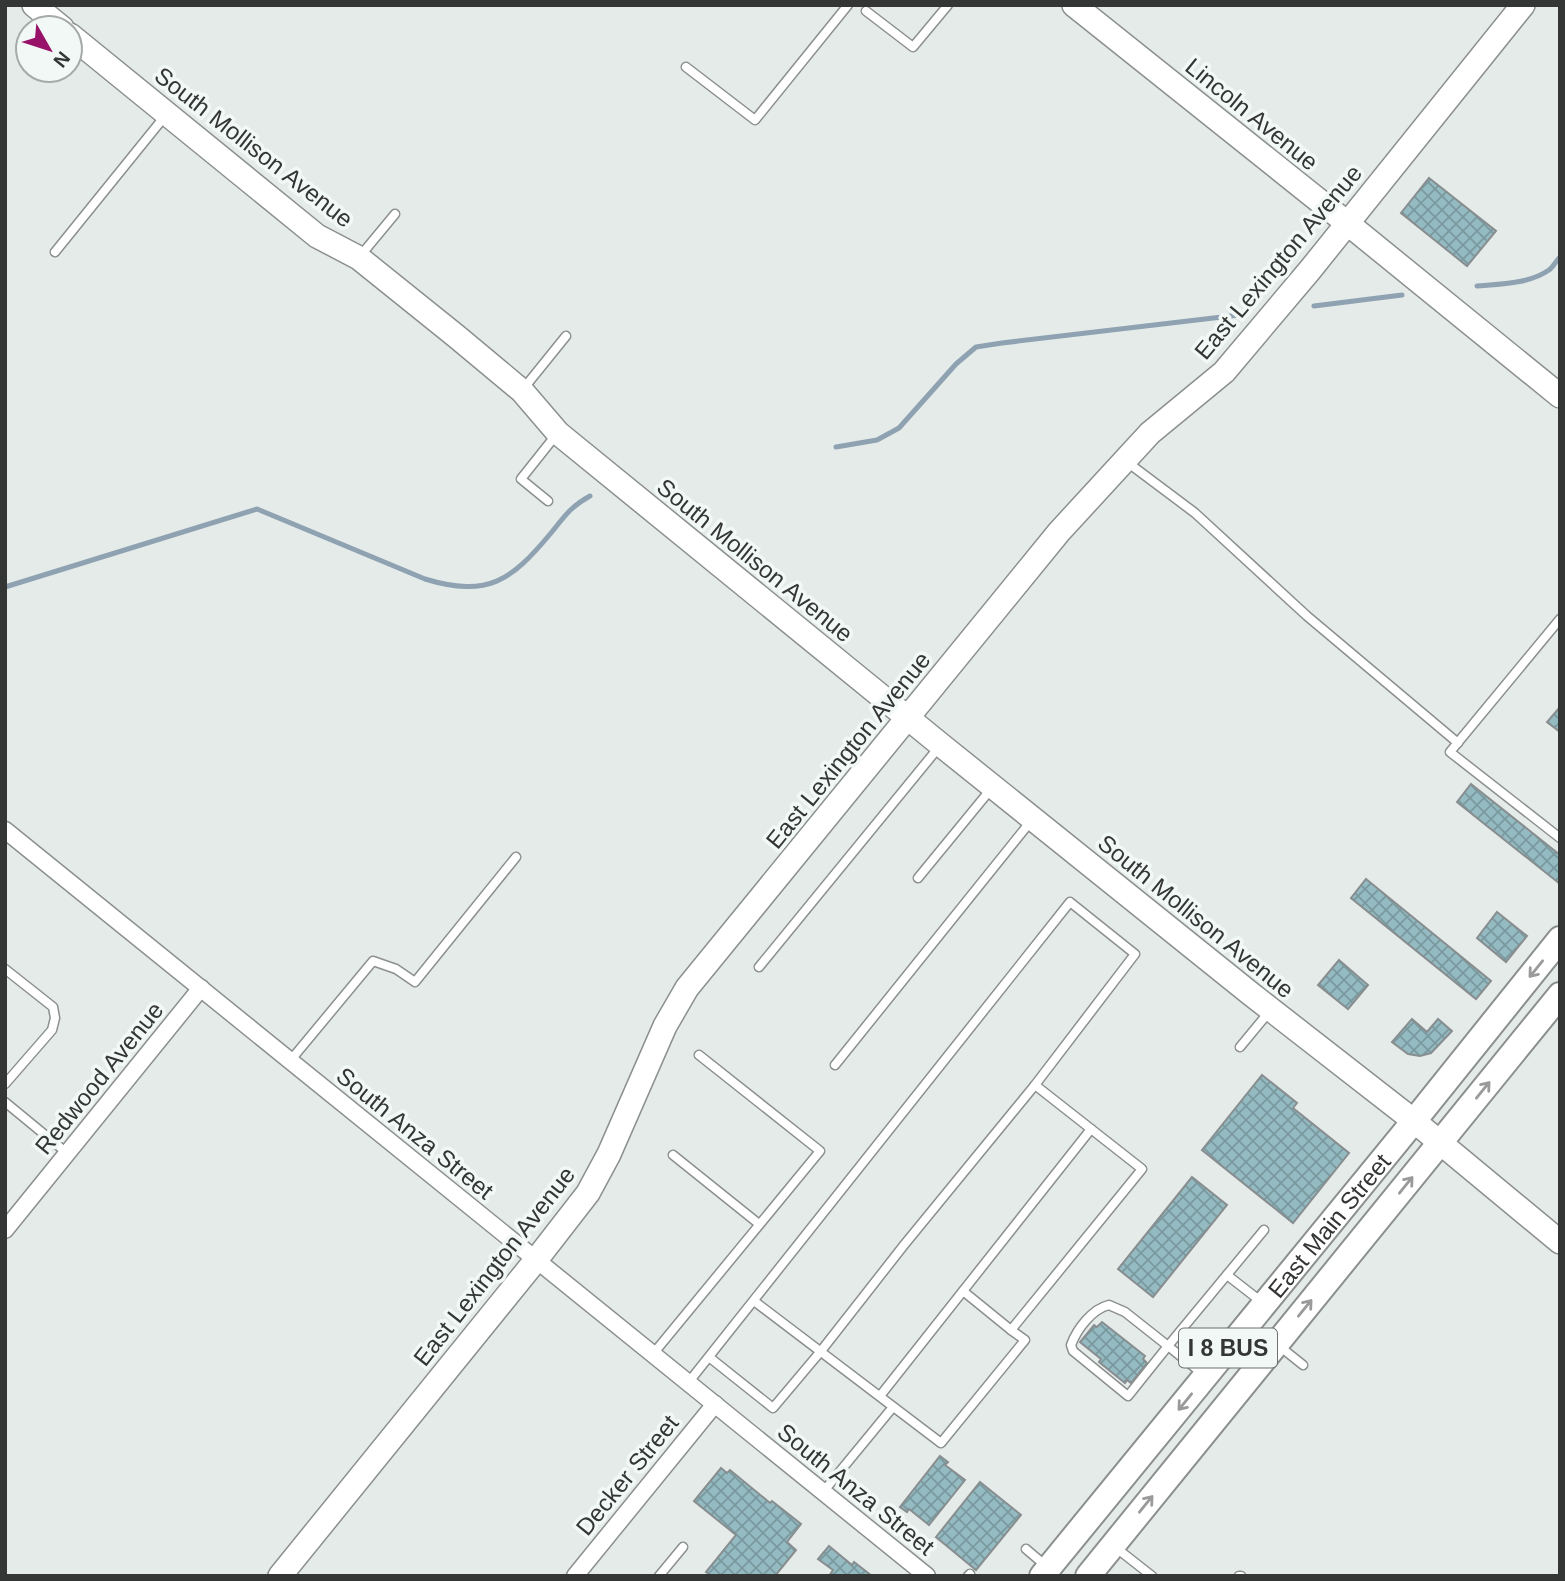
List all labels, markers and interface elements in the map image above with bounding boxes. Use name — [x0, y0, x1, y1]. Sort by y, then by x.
north arrow — [14, 14, 84, 84]
text: N — [49, 47, 74, 71]
street label: Lincoln Avenue — [1180, 52, 1324, 176]
street label: South Mollison Avenue — [150, 61, 358, 233]
street label: East Lexington Avenue — [1189, 159, 1367, 365]
street label: South Mollison Avenue — [652, 473, 858, 647]
street label: East Lexington Avenue — [760, 646, 936, 854]
street label: South Mollison Avenue — [1093, 829, 1299, 1003]
one-way arrow — [1529, 959, 1544, 978]
street label: Redwood Avenue — [29, 997, 169, 1159]
street label: South Anza Street — [331, 1062, 499, 1205]
one-way arrow — [1476, 1081, 1491, 1099]
street label: East Main Street — [1262, 1148, 1396, 1303]
street label: East Lexington Avenue — [408, 1161, 580, 1371]
one-way arrow — [1398, 1177, 1413, 1195]
one-way arrow — [1298, 1300, 1313, 1318]
road number: I 8 BUS — [1179, 1329, 1277, 1368]
one-way arrow — [1177, 1392, 1192, 1410]
street label: Decker Street — [570, 1409, 684, 1541]
street label: South Anza Street — [772, 1418, 940, 1561]
one-way arrow — [1139, 1495, 1154, 1513]

